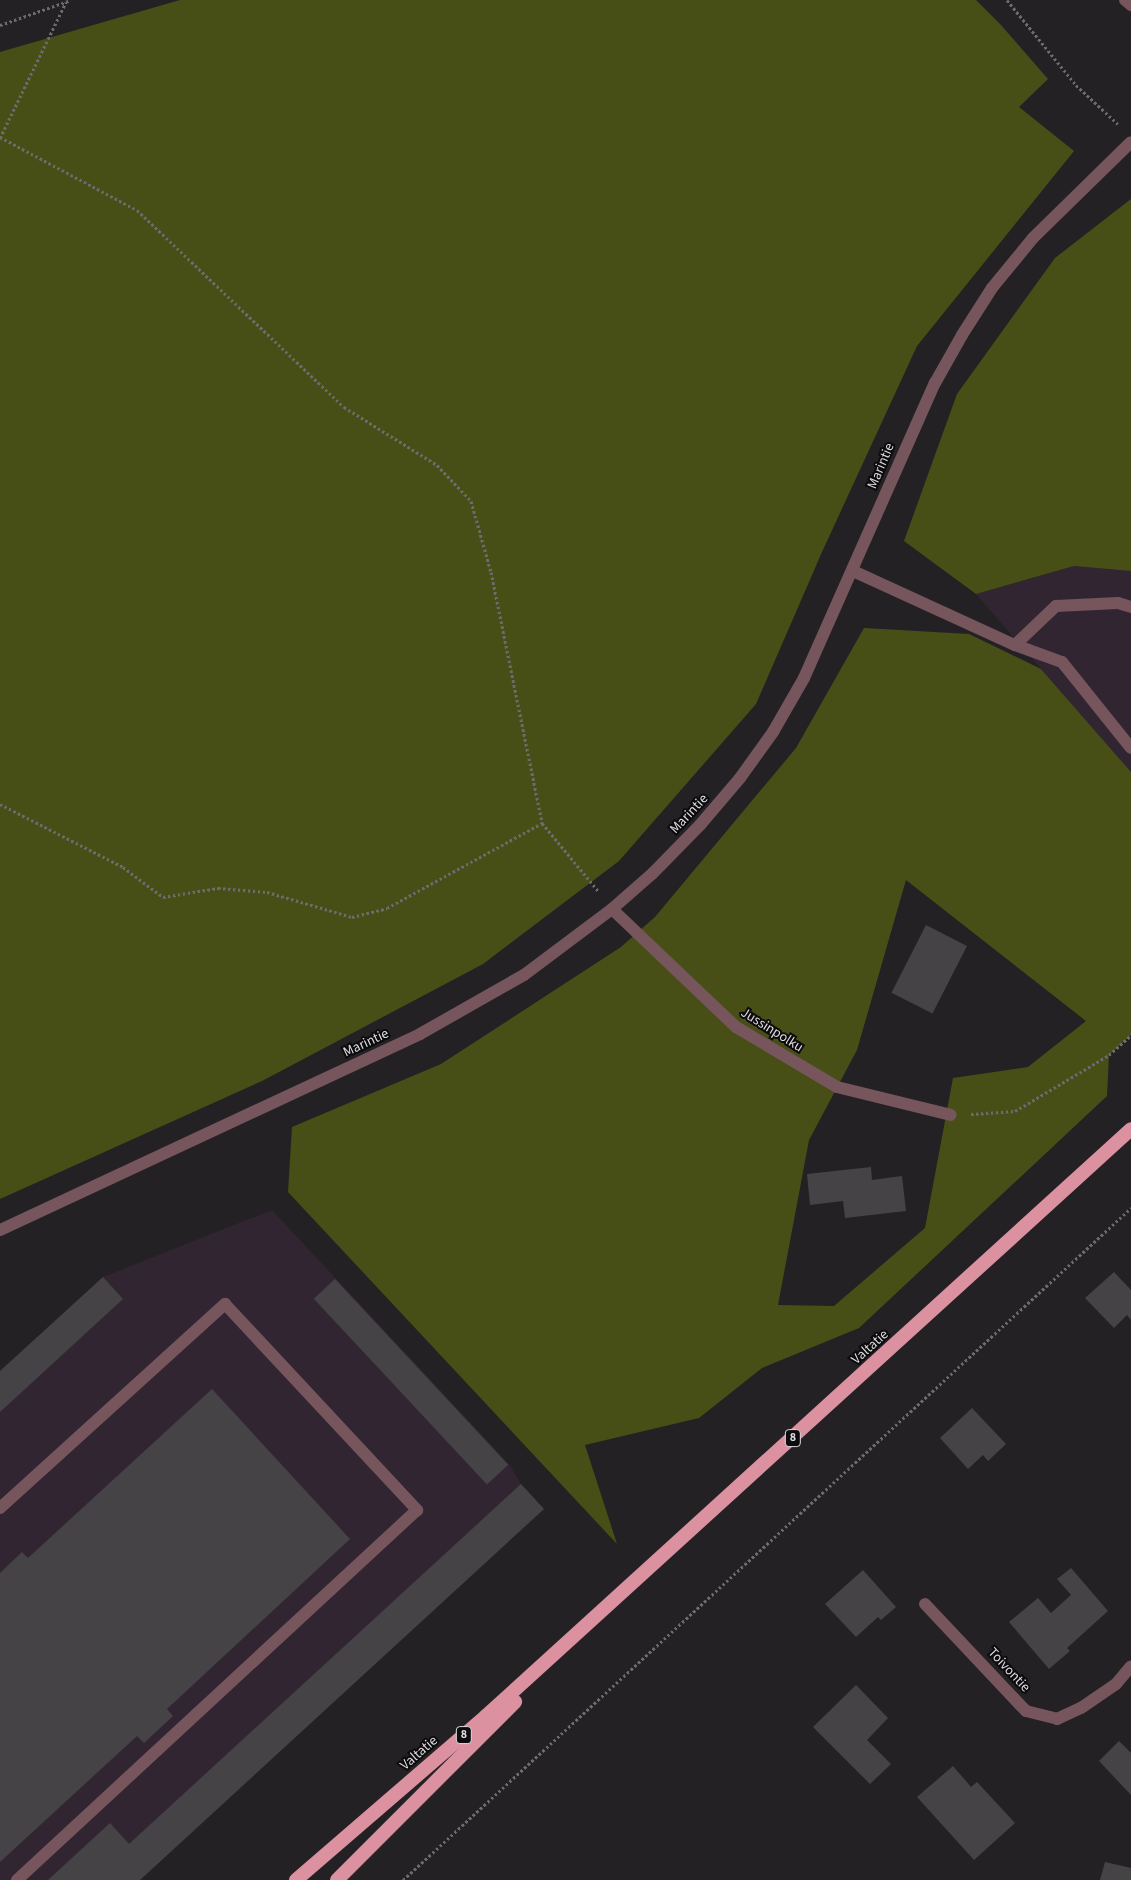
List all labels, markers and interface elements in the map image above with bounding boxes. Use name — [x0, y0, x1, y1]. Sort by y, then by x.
street label: Marintie — [864, 440, 898, 492]
street label: Marintie — [666, 791, 712, 837]
street label: Jussinpolku — [738, 1004, 806, 1056]
street label: Marintie — [341, 1025, 391, 1061]
street label: Valtatie — [848, 1326, 892, 1368]
road number: 8 — [784, 1429, 802, 1448]
street label: Toivontie — [984, 1644, 1034, 1696]
road number: 8 — [455, 1726, 473, 1744]
street label: Valtatie — [397, 1732, 441, 1774]

